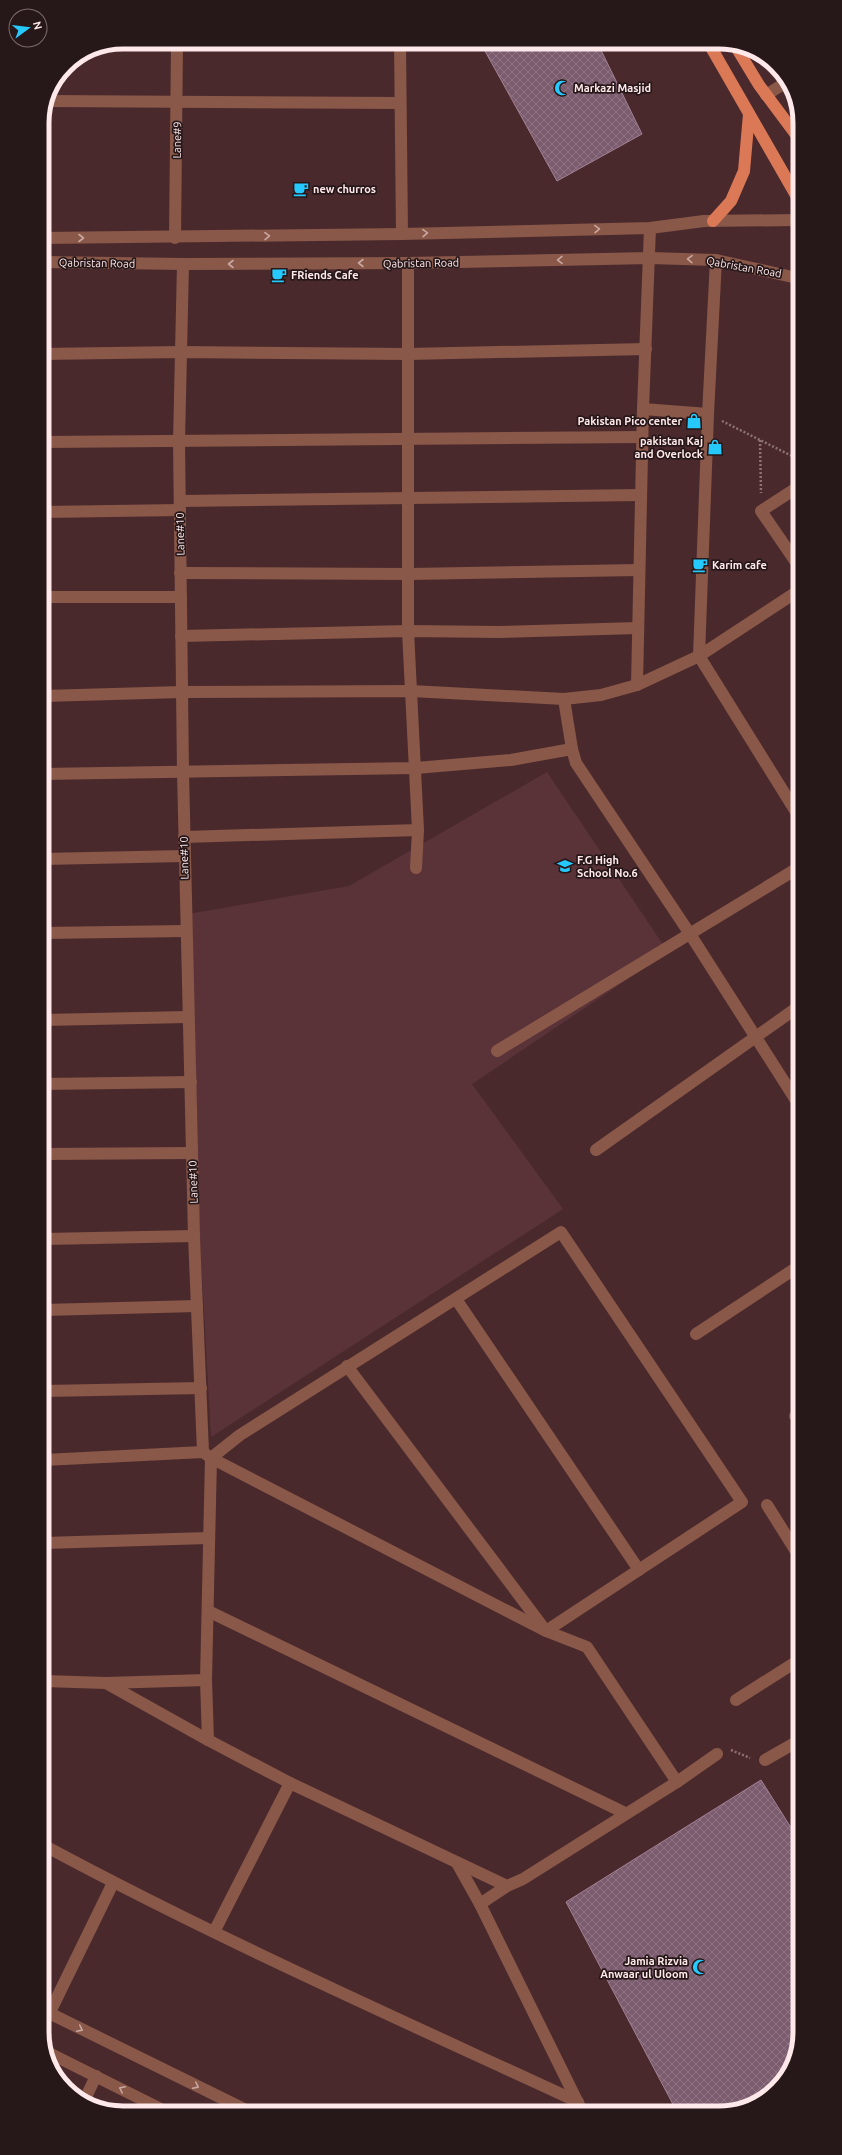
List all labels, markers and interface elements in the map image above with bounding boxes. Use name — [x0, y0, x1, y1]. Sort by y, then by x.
north arrow — [8, 8, 48, 48]
text: N — [31, 20, 45, 31]
mosque icon: Markazi Masjid — [553, 79, 571, 97]
place label: Markazi Masjid — [574, 82, 651, 94]
street label: Lane#9 — [171, 121, 183, 159]
cafe icon: new churros — [292, 180, 310, 198]
place label: new churros — [313, 183, 376, 195]
one-way arrow — [594, 225, 600, 233]
one-way arrow — [422, 229, 428, 237]
one-way arrow — [264, 232, 270, 240]
one-way arrow — [78, 234, 84, 242]
street label: Qabristan Road — [705, 254, 783, 280]
one-way arrow — [687, 255, 693, 263]
street label: Qabristan Road — [59, 256, 135, 270]
street label: Qabristan Road — [383, 256, 459, 270]
one-way arrow — [557, 256, 563, 264]
one-way arrow — [358, 259, 364, 267]
one-way arrow — [228, 260, 234, 268]
cafe icon: FRiends Cafe — [270, 266, 288, 284]
place label: FRiends Cafe — [291, 269, 359, 281]
shop icon: Pakistan Pico center — [685, 412, 703, 430]
place label: Pakistan Pico center — [577, 415, 682, 427]
place label: pakistan Kaj and Overlock — [635, 435, 704, 460]
shop icon: pakistan Kaj and Overlock — [706, 438, 724, 456]
street label: Lane#10 — [174, 512, 186, 556]
cafe icon: Karim cafe — [691, 556, 709, 574]
place label: Karim cafe — [712, 559, 767, 571]
street label: Lane#10 — [178, 836, 190, 880]
place label: F.G High School No.6 — [577, 854, 638, 879]
school or university icon: F.G High School No.6 — [556, 857, 574, 875]
street label: Lane#10 — [186, 1160, 200, 1204]
place label: Jamia Rizvia Anwaar ul Uloom — [600, 1955, 688, 1980]
mosque icon: Jamia Rizvia Anwaar ul Uloom — [691, 1958, 709, 1976]
one-way arrow — [75, 2024, 83, 2032]
one-way arrow — [192, 2081, 200, 2089]
one-way arrow — [119, 2086, 126, 2094]

